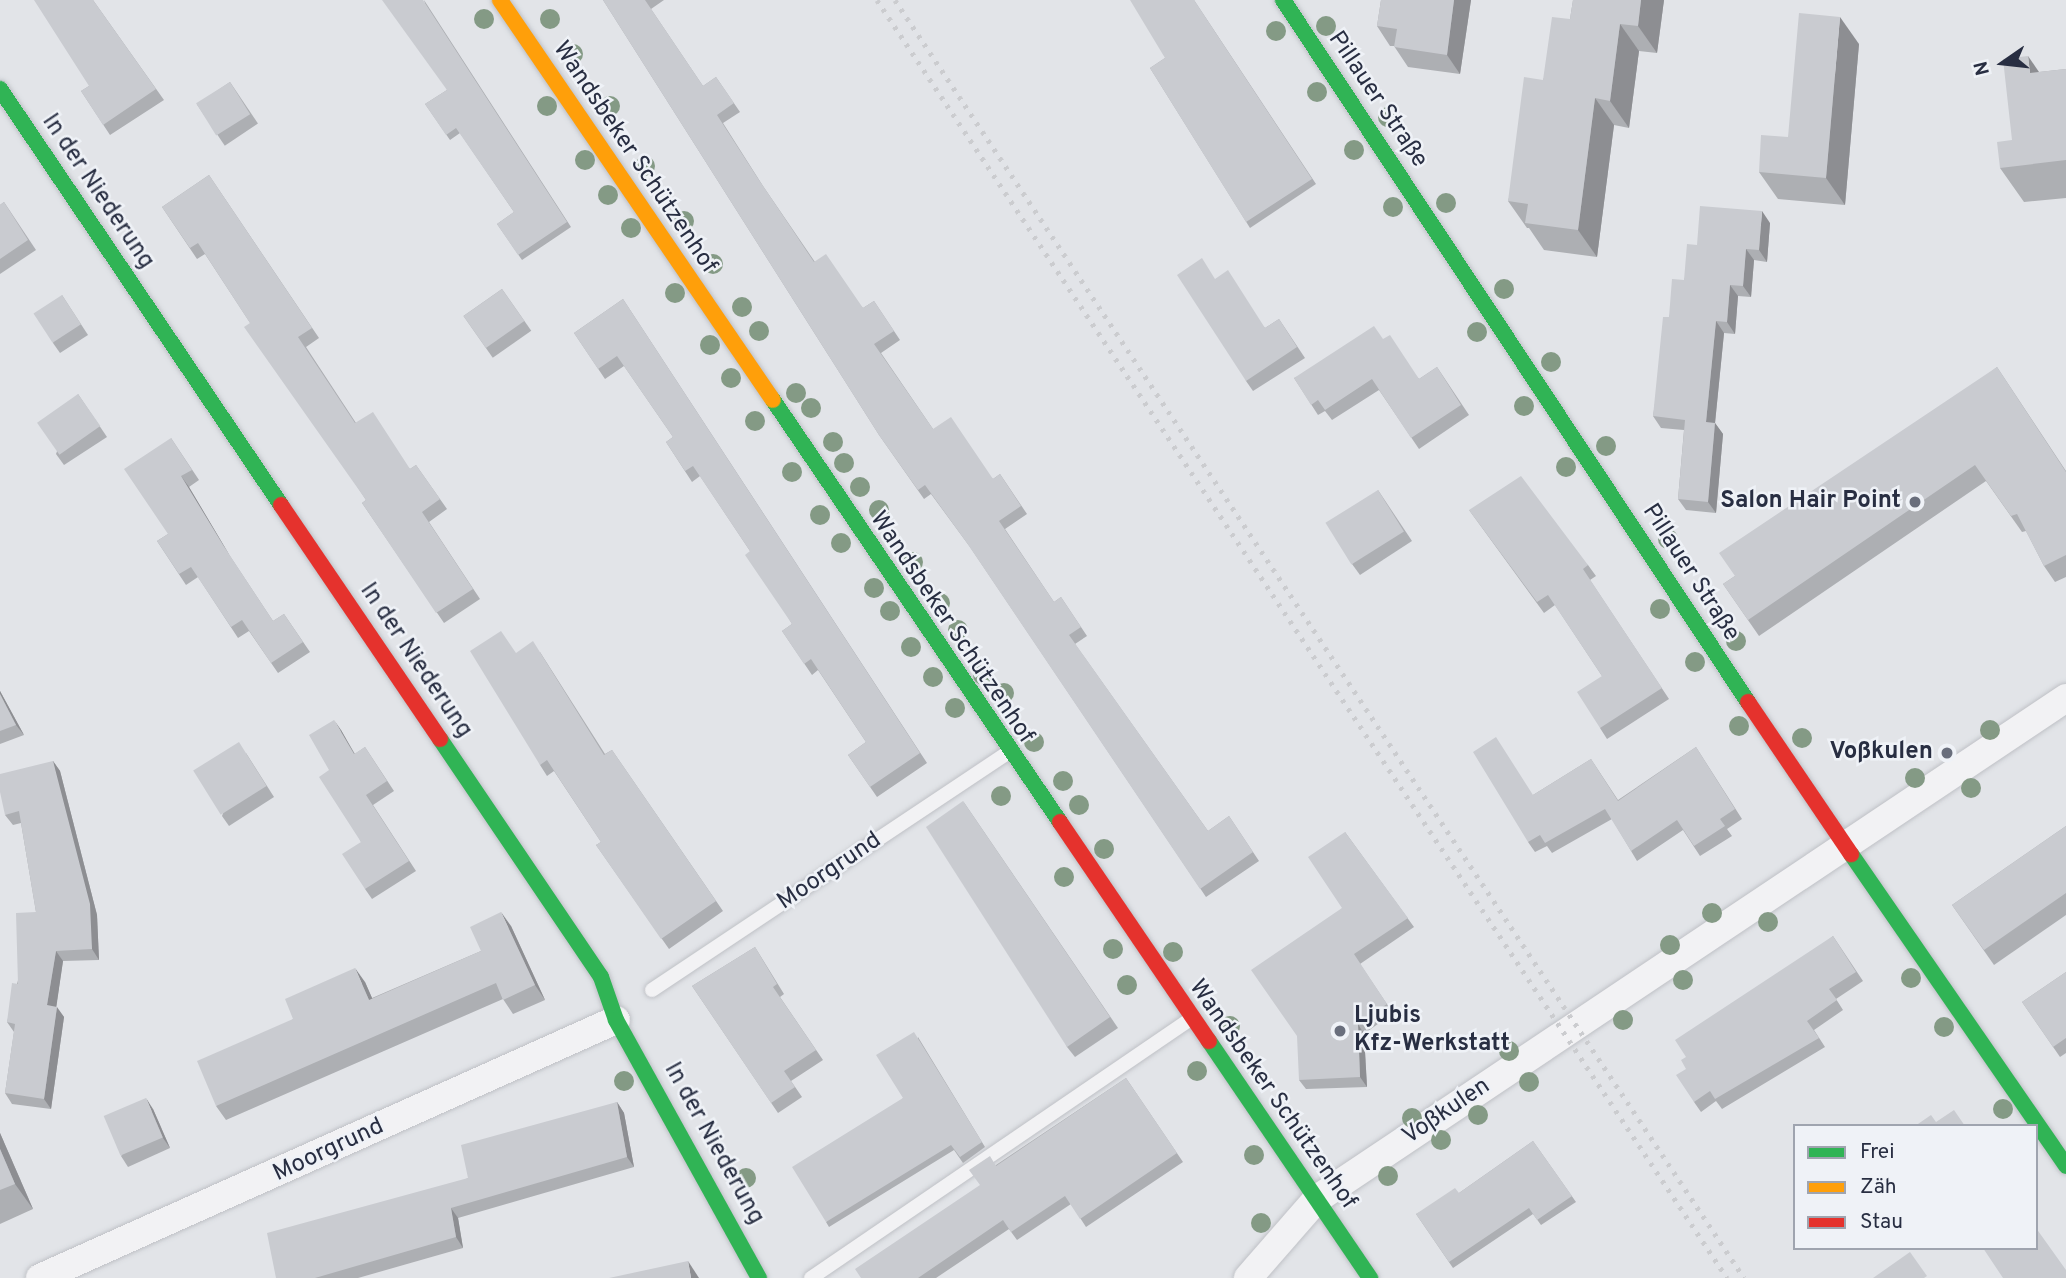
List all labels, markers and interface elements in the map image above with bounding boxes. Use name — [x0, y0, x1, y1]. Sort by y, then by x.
street label: Pillauer Straße — [1321, 27, 1433, 173]
north arrow — [1968, 28, 2038, 98]
street label: Wandsbeker Schützenhof — [546, 37, 722, 279]
text: N — [1969, 59, 1996, 78]
street label: In der Niederung — [35, 109, 159, 275]
place label: Salon Hair Point — [1720, 488, 1901, 516]
marker: Salon Hair Point — [1907, 494, 1923, 510]
street label: Pillauer Straße — [1635, 499, 1745, 647]
street label: Wandsbeker Schützenhof — [863, 507, 1039, 749]
street label: In der Niederung — [353, 578, 477, 744]
place label: Voßkulen — [1829, 739, 1933, 767]
marker: Voßkulen — [1939, 745, 1955, 761]
street label: Moorgrund — [773, 827, 887, 917]
street label: Wandsbeker Schützenhof — [1182, 975, 1362, 1215]
place label: Ljubis Kfz-Werkstatt — [1354, 1003, 1510, 1059]
marker: Ljubis Kfz-Werkstatt — [1332, 1023, 1348, 1039]
street label: In der Niederung — [657, 1058, 769, 1230]
street label: Voßkulen — [1398, 1072, 1496, 1152]
street label: Moorgrund — [269, 1113, 389, 1189]
legend — [1793, 1124, 2038, 1250]
text: Frei — [1860, 1139, 1895, 1166]
text: Zäh — [1860, 1174, 1897, 1201]
text: Stau — [1860, 1209, 1903, 1236]

